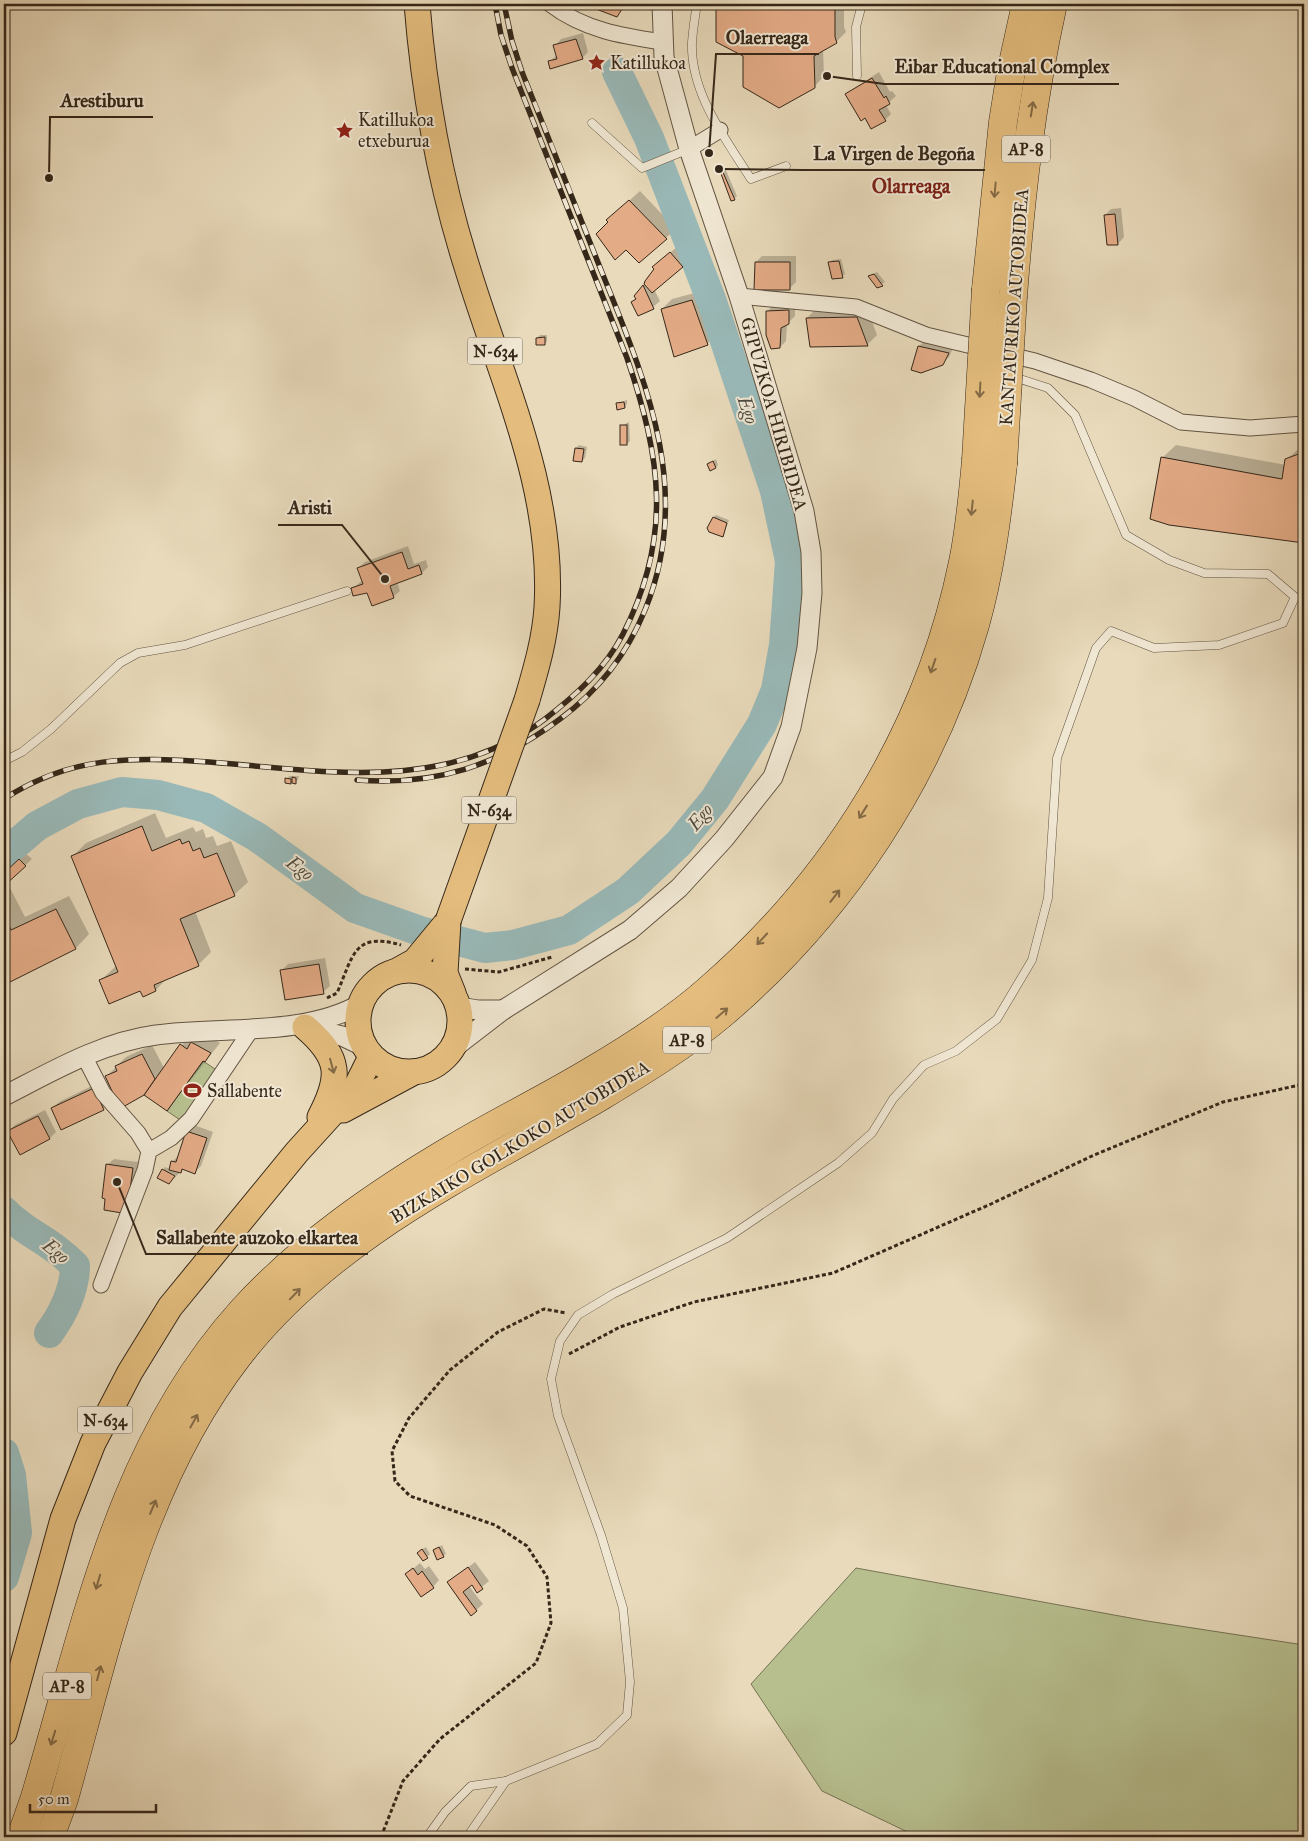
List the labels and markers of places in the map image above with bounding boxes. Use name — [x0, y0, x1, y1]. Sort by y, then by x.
callout: Olaerreaga — [716, 20, 819, 54]
callout: Eibar Educational Complex — [884, 50, 1119, 84]
place label: Katillukoa — [610, 52, 686, 74]
place icon: Katillukoa — [586, 53, 606, 73]
callout: Arestiburu — [50, 83, 153, 117]
place label: Katillukoa etxeburua — [358, 109, 434, 152]
place icon: Katillukoa etxeburua — [334, 120, 354, 140]
callout: La Virgen de Begoña — [803, 136, 985, 170]
callout: Aristi — [278, 491, 342, 525]
place label: Sallabente — [207, 1080, 282, 1102]
sports icon: Sallabente — [183, 1081, 203, 1101]
callout: Sallabente auzoko elkartea — [146, 1220, 368, 1254]

